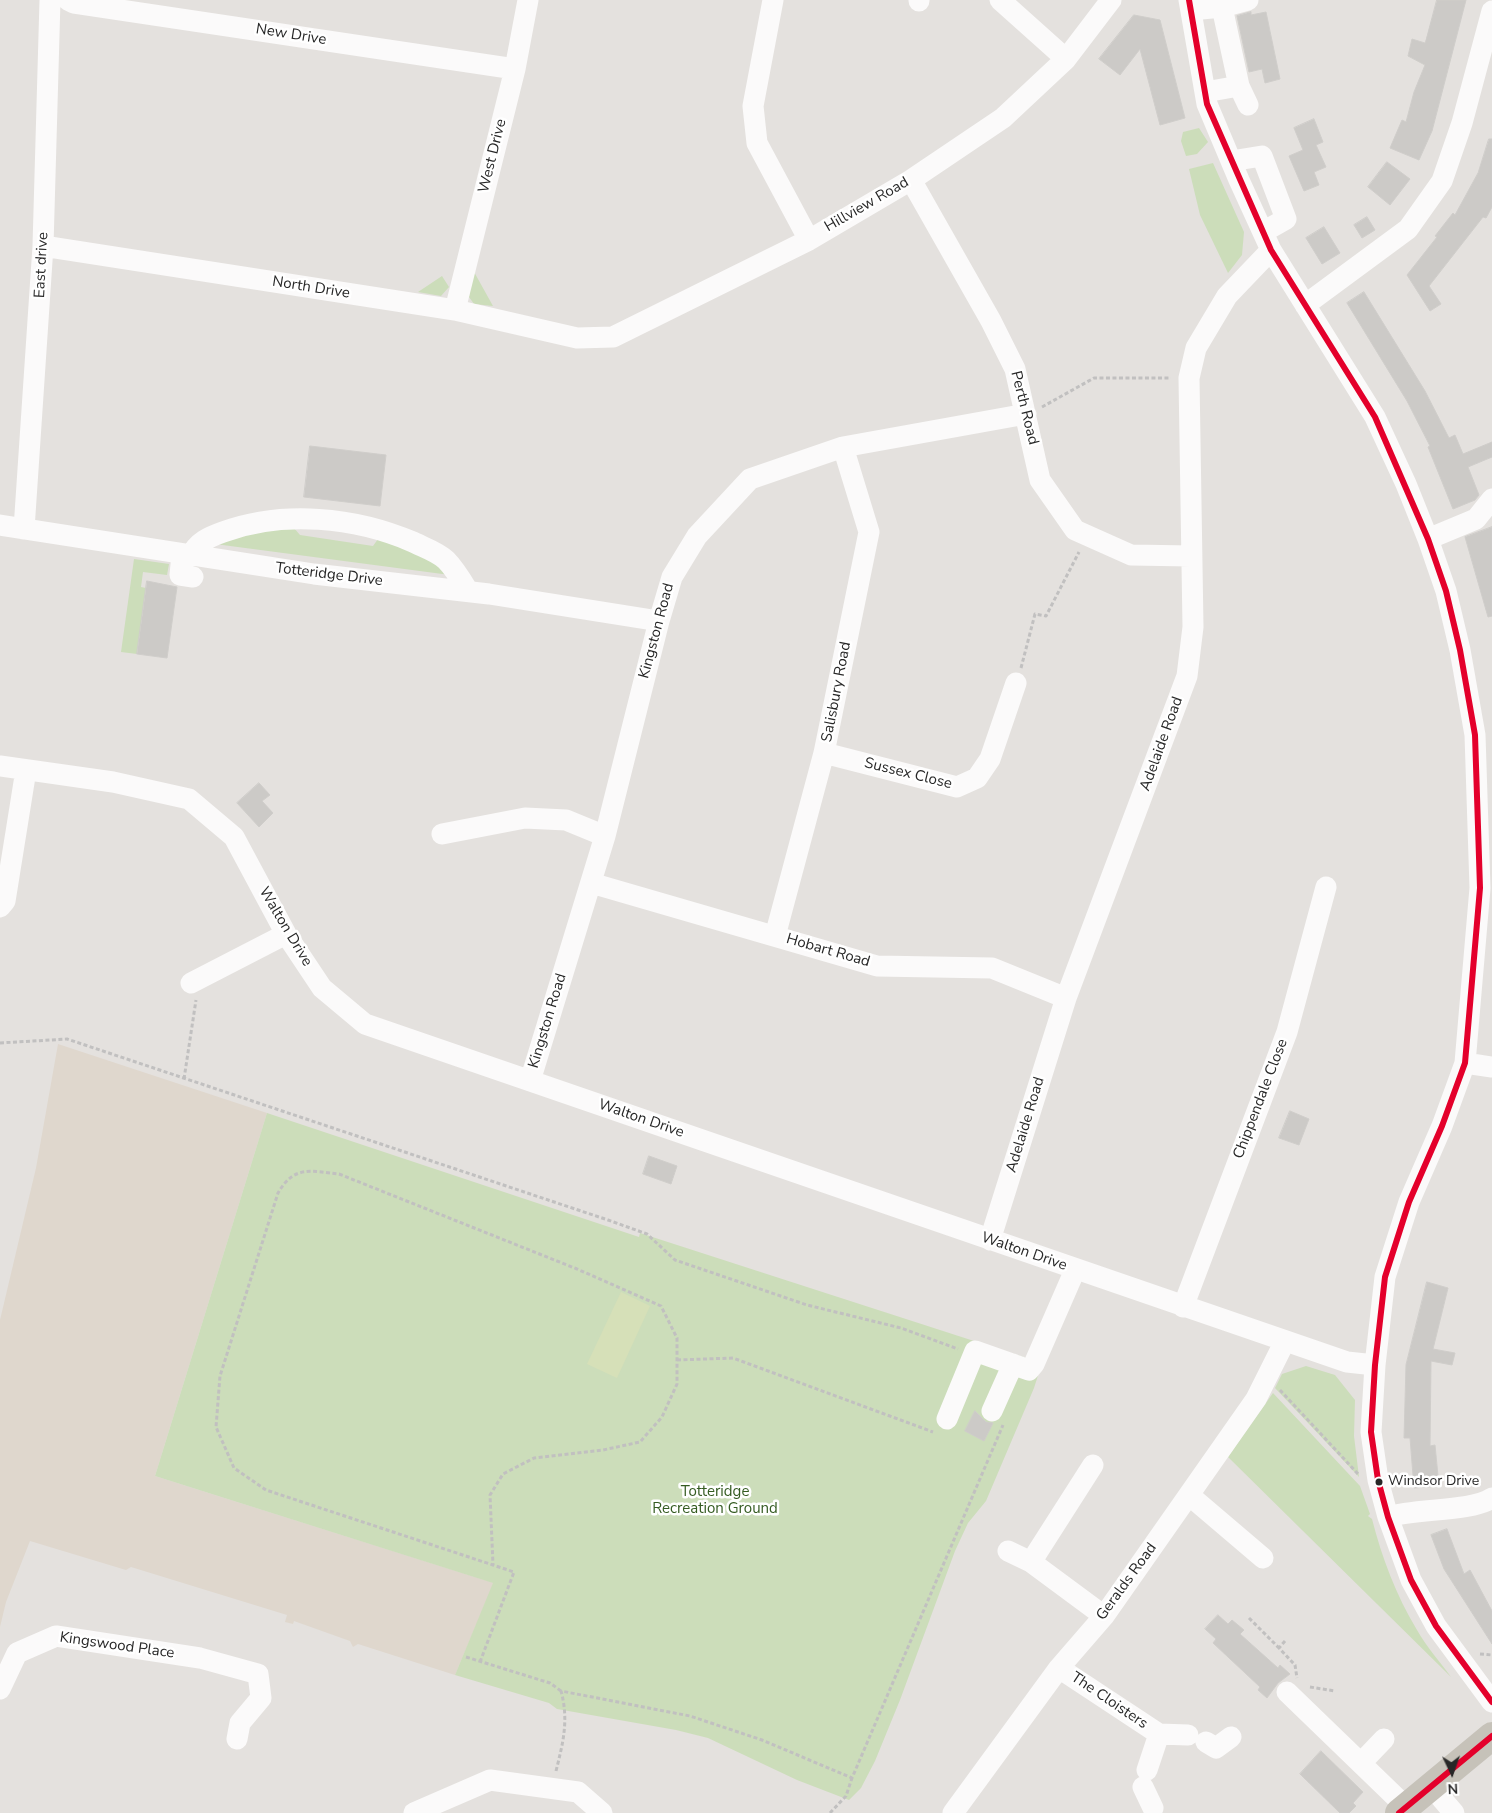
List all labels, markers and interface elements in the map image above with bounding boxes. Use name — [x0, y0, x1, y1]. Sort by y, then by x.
street label: New Drive — [255, 21, 327, 49]
street label: West Drive — [475, 117, 511, 195]
street label: Hillview Road — [822, 174, 912, 236]
street label: East drive — [31, 232, 53, 298]
street label: North Drive — [271, 273, 351, 303]
street label: Perth Road — [1006, 369, 1042, 447]
street label: Totteridge Drive — [274, 559, 384, 591]
street label: Kingston Road — [636, 581, 678, 681]
street label: Salisbury Road — [818, 640, 856, 744]
street label: Adelaide Road — [1137, 694, 1187, 794]
street label: Sussex Close — [862, 754, 954, 794]
street label: Walton Drive — [254, 884, 316, 970]
street label: Hobart Road — [784, 930, 872, 972]
street label: Kingston Road — [525, 971, 571, 1071]
street label: Chippendale Close — [1230, 1037, 1292, 1161]
street label: Adelaide Road — [1003, 1075, 1049, 1175]
street label: Walton Drive — [596, 1096, 686, 1142]
street label: Walton Drive — [979, 1229, 1069, 1275]
place label: Windsor Drive — [1388, 1474, 1479, 1490]
marker: Windsor Drive — [1374, 1477, 1384, 1487]
park label: Totteridge Recreation Ground — [652, 1483, 778, 1518]
street label: Geralds Road — [1093, 1540, 1161, 1624]
street label: Kingswood Place — [58, 1629, 176, 1663]
street label: The Cloisters — [1067, 1669, 1151, 1733]
north arrow — [1427, 1748, 1477, 1798]
text: N — [1447, 1779, 1459, 1798]

